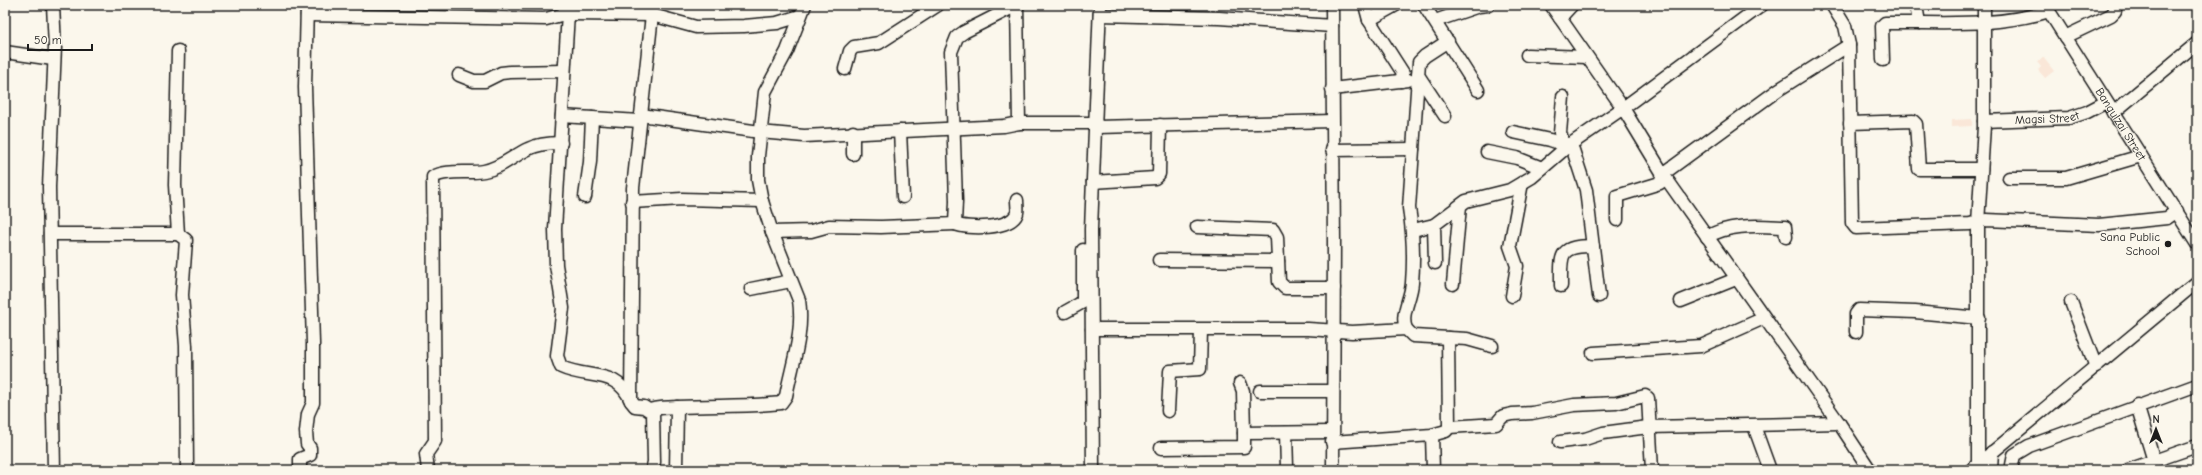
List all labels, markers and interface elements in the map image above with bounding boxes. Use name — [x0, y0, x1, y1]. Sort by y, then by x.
scale bar — [28, 26, 92, 52]
text: 50 m — [34, 33, 62, 47]
street label: Bangulzai Street — [2092, 85, 2149, 163]
street label: Magsi Street — [2014, 108, 2081, 127]
place label: Sana Public School — [2100, 230, 2160, 258]
marker: Sana Public School — [2163, 239, 2173, 249]
north arrow — [2136, 409, 2176, 449]
text: N — [2152, 413, 2160, 426]

